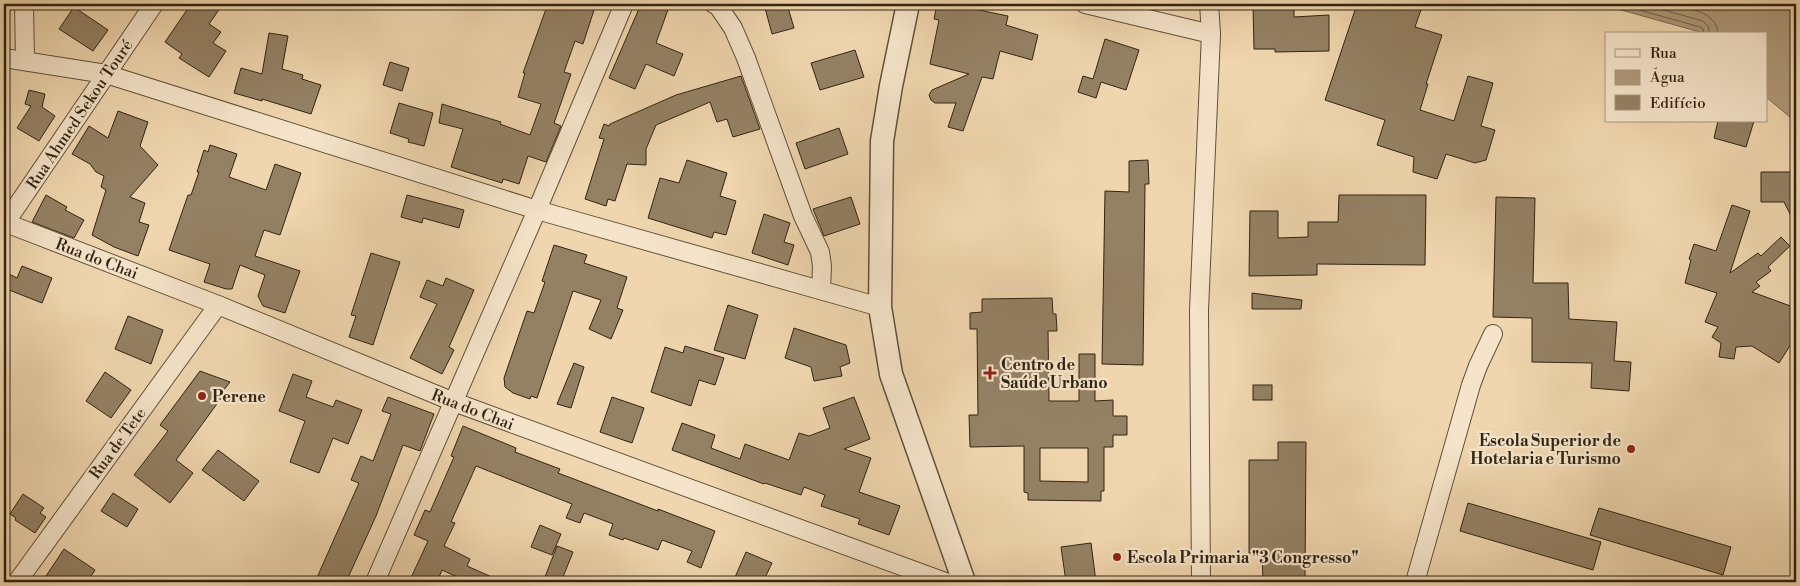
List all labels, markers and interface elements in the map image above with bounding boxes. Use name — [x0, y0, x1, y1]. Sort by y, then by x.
legend — [1605, 32, 1768, 122]
street label: Rua Ahmed Sekou Touré — [22, 36, 137, 193]
text: Rua — [1650, 44, 1677, 63]
text: Água — [1649, 67, 1685, 87]
text: Edifício — [1650, 94, 1706, 113]
street label: Rua do Chai — [53, 234, 141, 284]
place label: Centro de Saúde Urbano — [1001, 355, 1108, 393]
marker: Centro de Saúde Urbano — [983, 366, 997, 380]
street label: Rua do Chai — [429, 385, 517, 435]
place label: Perene — [212, 387, 266, 407]
marker: Perene — [196, 390, 208, 402]
street label: Rua de Tete — [85, 404, 150, 483]
place label: Escola Superior de Hotelaria e Turismo — [1470, 431, 1621, 469]
marker: Escola Superior de Hotelaria e Turismo — [1625, 443, 1637, 455]
place label: Escola Primaria "3 Congresso" — [1127, 548, 1359, 568]
marker: Escola Primaria "3 Congresso" — [1111, 551, 1123, 563]

